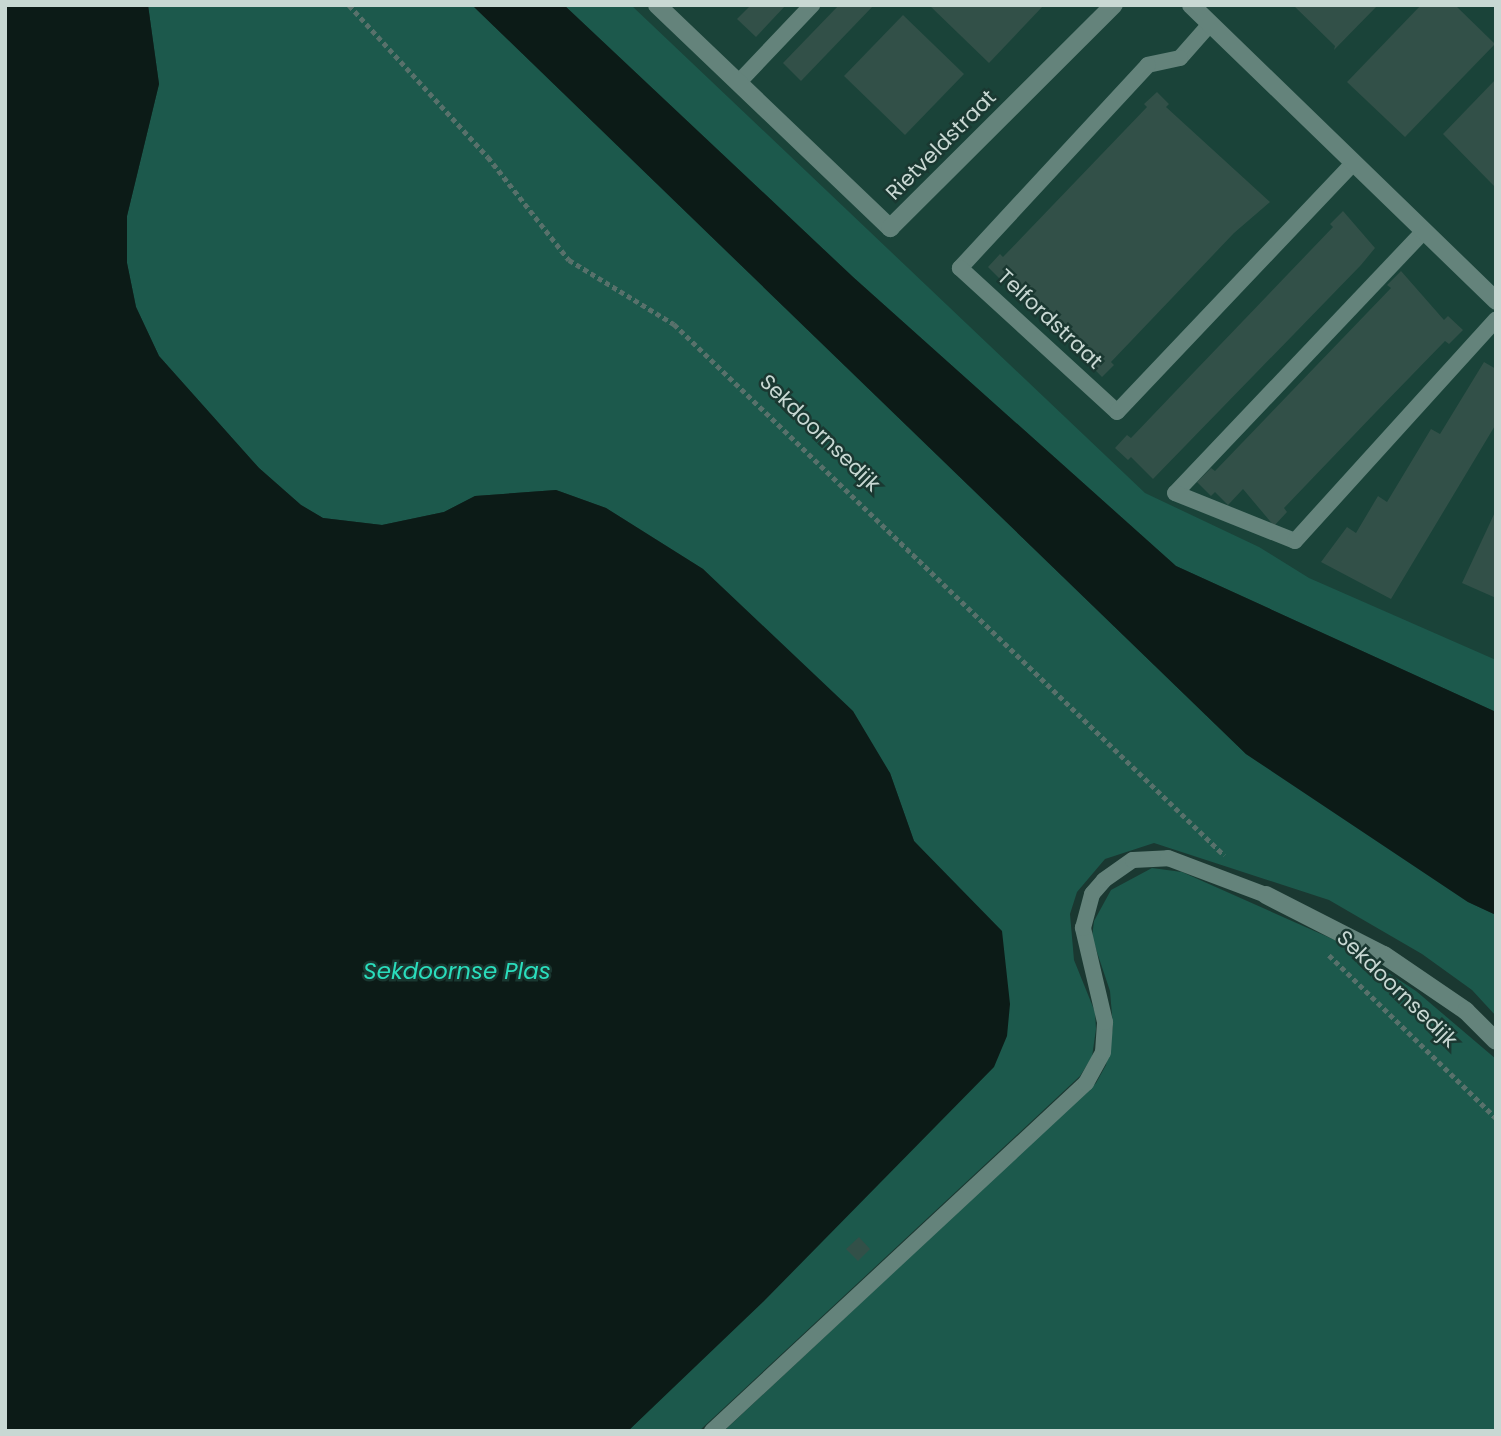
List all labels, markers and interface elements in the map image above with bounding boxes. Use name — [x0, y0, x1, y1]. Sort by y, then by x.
street label: Rietveldstraat — [881, 85, 1001, 205]
street label: Telfordstraat — [992, 264, 1108, 374]
street label: Sekdoornsedijk — [754, 369, 886, 497]
street label: Sekdoornsedijk — [1331, 925, 1463, 1053]
water label: Sekdoornse Plas — [363, 957, 551, 985]

